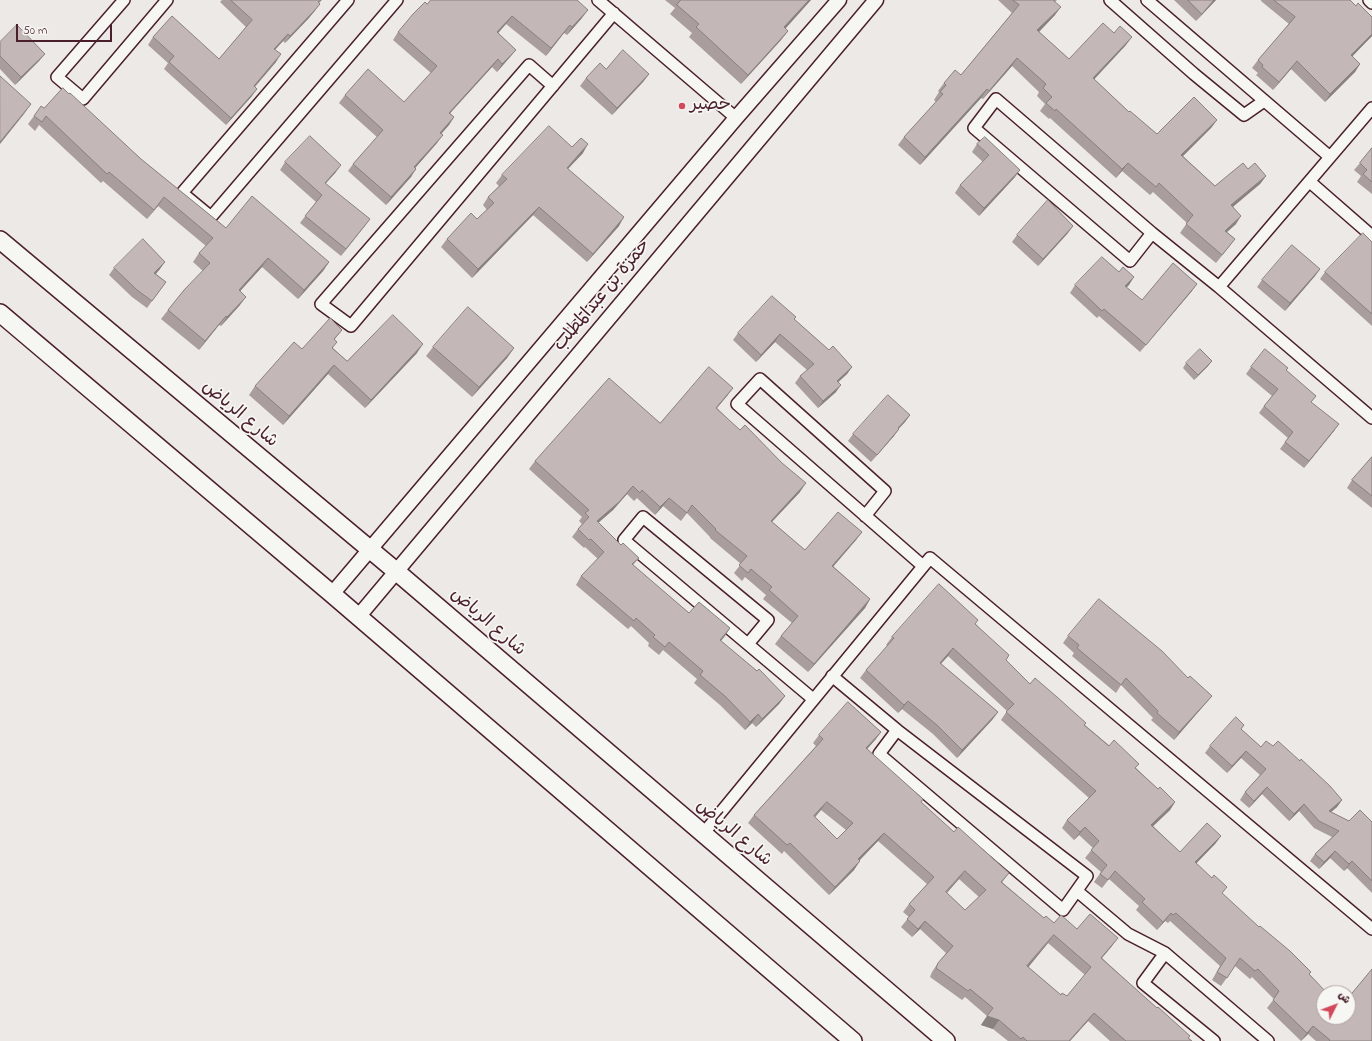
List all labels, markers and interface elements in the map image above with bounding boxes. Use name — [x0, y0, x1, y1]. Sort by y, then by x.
scale bar — [18, 16, 114, 42]
text: 50 m — [23, 22, 47, 40]
place label: حصير — [690, 95, 731, 117]
marker: حصير — [677, 101, 687, 111]
street label: حمزة بن عبدالمطلب — [550, 236, 656, 356]
street label: شارع الرياض — [196, 377, 282, 453]
street label: شارع الرياض — [445, 584, 529, 662]
street label: شارع الرياض — [690, 796, 776, 872]
north arrow — [1316, 985, 1356, 1025]
text: ش — [1334, 988, 1354, 1007]

